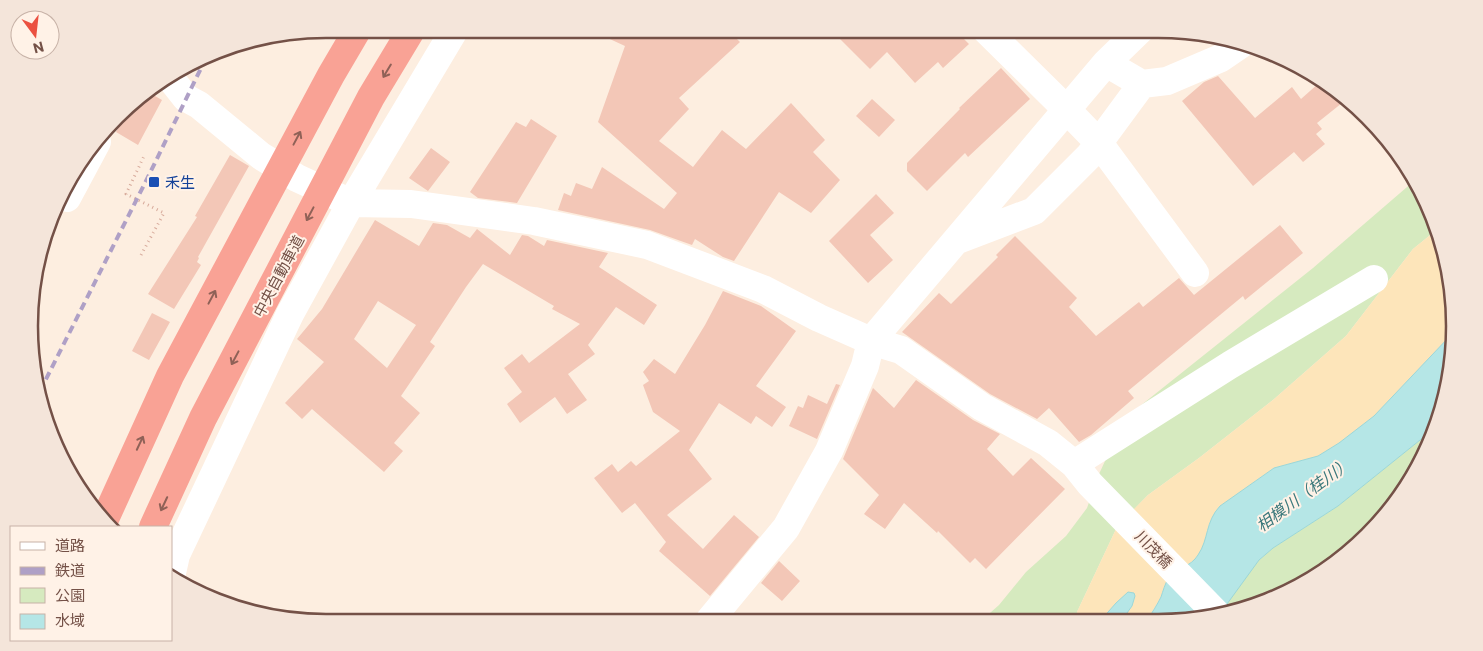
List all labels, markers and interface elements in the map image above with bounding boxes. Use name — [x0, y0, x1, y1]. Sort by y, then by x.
north arrow — [10, 10, 60, 60]
text: N — [31, 38, 46, 58]
one-way arrow — [381, 63, 391, 77]
one-way arrow — [293, 131, 302, 146]
place label: 禾生 — [165, 173, 195, 191]
marker: 禾生 — [147, 175, 161, 189]
one-way arrow — [305, 206, 314, 221]
street label: 中央自動車道 — [249, 232, 307, 320]
one-way arrow — [208, 290, 218, 305]
one-way arrow — [230, 350, 239, 365]
one-way arrow — [136, 436, 146, 451]
water label: 相模川（桂川） — [1252, 453, 1354, 535]
one-way arrow — [158, 496, 168, 511]
legend — [10, 526, 172, 641]
street label: 川茂橋 — [1132, 527, 1176, 571]
text: 道路 — [55, 536, 85, 554]
text: 鉄道 — [55, 561, 85, 579]
text: 公園 — [55, 586, 85, 604]
text: 水域 — [55, 611, 85, 629]

